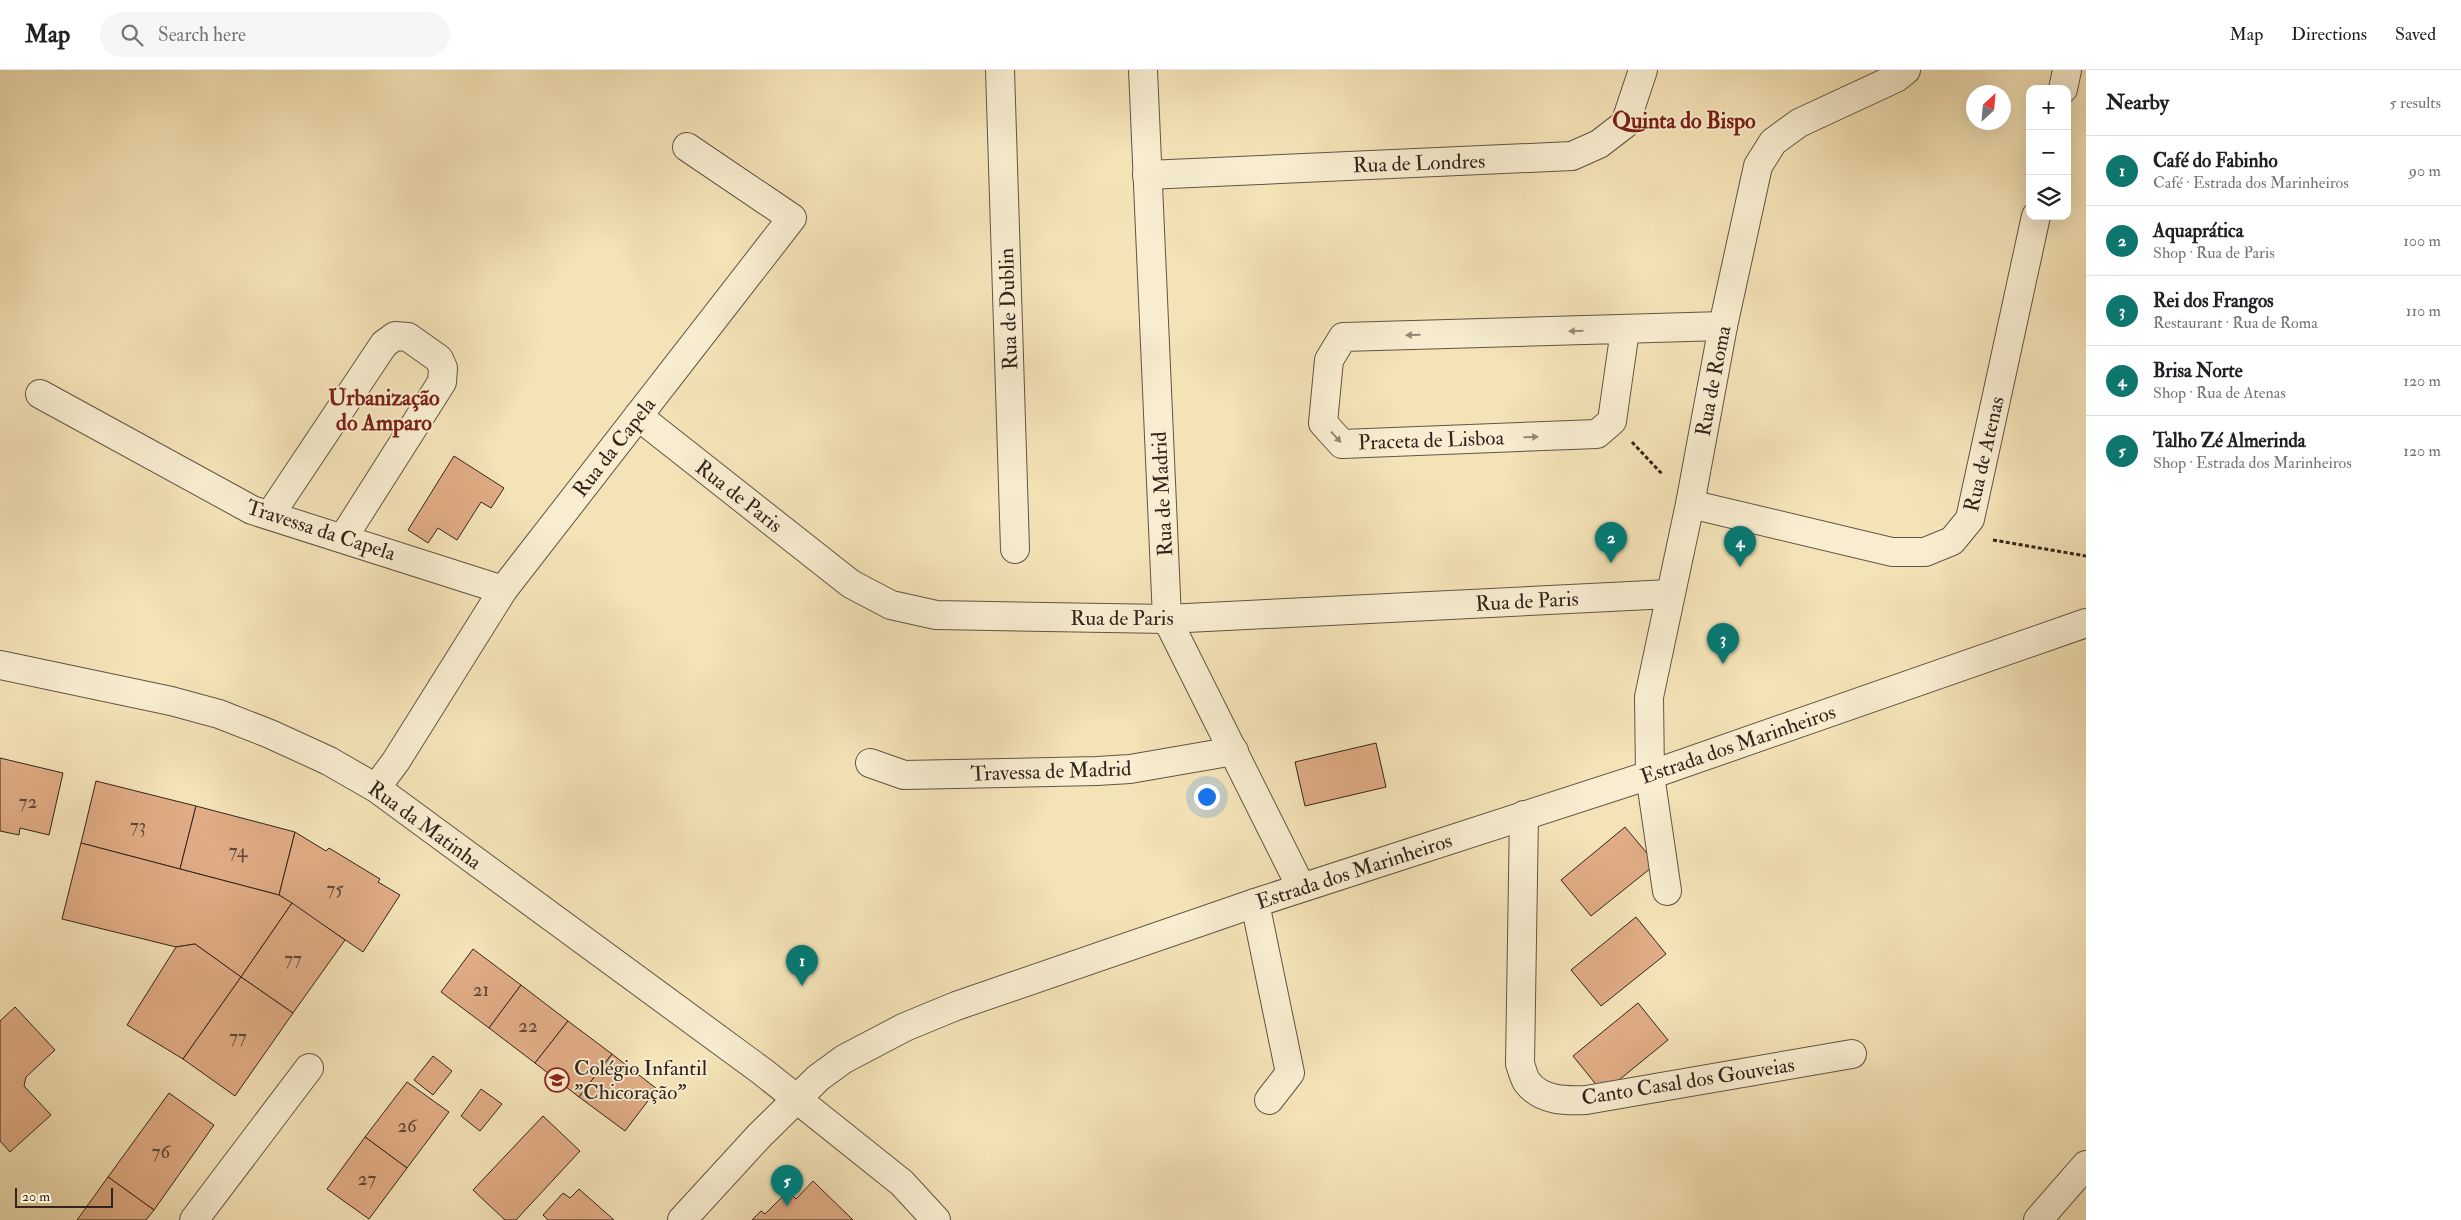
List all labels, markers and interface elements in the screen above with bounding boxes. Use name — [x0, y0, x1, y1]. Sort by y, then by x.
search box — [100, 12, 450, 57]
text: Map — [25, 19, 70, 50]
icon: search — [118, 21, 146, 49]
text: Search here — [158, 23, 246, 47]
text: Map — [2230, 23, 2263, 46]
text: Directions — [2291, 23, 2367, 46]
text: Saved — [2395, 23, 2436, 46]
north arrow — [1966, 85, 2011, 130]
map controls — [2026, 85, 2071, 220]
button: + — [2026, 85, 2071, 130]
text: Nearby — [2106, 89, 2169, 116]
text: 5 results — [2390, 93, 2441, 113]
district label: Quinta do Bispo — [1612, 107, 1756, 136]
button: − — [2026, 130, 2071, 175]
street label: Rua de Londres — [1352, 148, 1486, 179]
text: Café do Fabinho — [2153, 149, 2278, 173]
text: 1 — [2119, 161, 2125, 181]
text: 90 m — [2409, 161, 2441, 181]
text: Café · Estrada dos Marinheiros — [2153, 173, 2349, 193]
button: layers — [2026, 175, 2071, 220]
text: Aquaprática — [2153, 219, 2244, 243]
text: 2 — [2118, 231, 2126, 251]
text: 100 m — [2403, 231, 2441, 251]
text: Shop · Rua de Paris — [2153, 243, 2275, 263]
street label: Rua de Dublin — [993, 247, 1024, 370]
text: Rei dos Frangos — [2153, 289, 2274, 313]
text: 3 — [2119, 301, 2125, 321]
text: 110 m — [2406, 301, 2441, 321]
text: Restaurant · Rua de Roma — [2153, 313, 2318, 333]
street label: Rua de Roma — [1690, 323, 1738, 439]
one-way arrow — [1568, 327, 1584, 335]
one-way arrow — [1405, 332, 1421, 340]
text: Brisa Norte — [2153, 359, 2243, 383]
text: 4 — [2118, 371, 2126, 391]
text: 120 m — [2403, 371, 2441, 391]
text: Shop · Rua de Atenas — [2153, 383, 2286, 403]
district label: Urbanização do Amparo — [328, 384, 440, 438]
street label: Rua da Capela — [567, 392, 662, 503]
street label: Rua de Atenas — [1958, 394, 2011, 515]
street label: Praceta de Lisboa — [1357, 424, 1505, 457]
text: Talho Zé Almerinda — [2153, 429, 2306, 453]
street label: Rua de Madrid — [1146, 430, 1179, 557]
one-way arrow — [1330, 431, 1342, 443]
one-way arrow — [1523, 432, 1539, 440]
text: 5 — [2118, 441, 2126, 461]
text: 120 m — [2403, 441, 2441, 461]
text: Shop · Estrada dos Marinheiros — [2153, 453, 2352, 473]
street label: Rua de Paris — [690, 454, 788, 539]
street label: Travessa da Capela — [243, 494, 399, 567]
pin: 2 — [1595, 522, 1627, 563]
pin: 4 — [1724, 526, 1756, 567]
street label: Rua de Paris — [1475, 585, 1579, 618]
street label: Rua de Paris — [1070, 605, 1174, 632]
pin: 3 — [1707, 623, 1739, 664]
street label: Estrada dos Marinheiros — [1637, 698, 1839, 791]
street label: Travessa de Madrid — [970, 755, 1133, 788]
street label: Rua da Matinha — [363, 775, 487, 876]
your location — [1194, 784, 1220, 810]
house number: 72 — [19, 790, 37, 814]
house number: 73 — [130, 814, 146, 838]
street label: Estrada dos Marinheiros — [1253, 827, 1456, 916]
house number: 74 — [229, 839, 248, 863]
house number: 75 — [326, 877, 344, 901]
pin: 1 — [786, 945, 818, 986]
house number: 77 — [284, 947, 302, 971]
house number: 21 — [473, 978, 489, 1002]
house number: 22 — [518, 1014, 538, 1038]
house number: 77 — [229, 1025, 247, 1049]
street label: Canto Casal dos Gouveias — [1580, 1051, 1796, 1112]
place label: Colégio Infantil "Chicoração" — [574, 1055, 708, 1106]
school or university icon: Colégio Infantil "Chicoração" — [544, 1067, 570, 1093]
house number: 26 — [397, 1114, 418, 1138]
house number: 76 — [152, 1140, 172, 1164]
pin: 5 — [771, 1165, 803, 1206]
house number: 27 — [358, 1167, 376, 1191]
scale bar — [15, 1185, 112, 1208]
text: 20 m — [22, 1188, 50, 1205]

